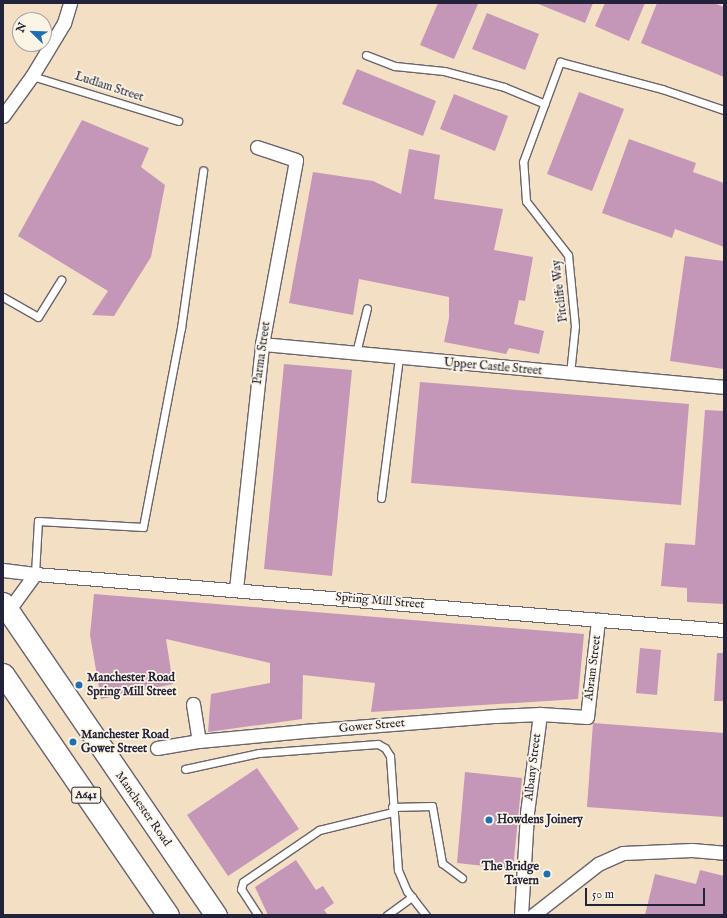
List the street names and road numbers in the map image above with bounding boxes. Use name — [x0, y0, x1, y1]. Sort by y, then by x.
street label: Ludlam Street — [73, 69, 145, 105]
street label: Pitcliffe Way — [549, 259, 571, 323]
street label: Parma Street — [250, 321, 274, 385]
street label: Upper Castle Street — [443, 356, 543, 378]
street label: Spring Mill Street — [335, 590, 425, 612]
street label: Abram Street — [582, 634, 604, 702]
street label: Gower Street — [338, 716, 406, 736]
street label: Albany Street — [522, 733, 544, 801]
street label: Manchester Road — [112, 769, 174, 849]
road number: A641 — [71, 786, 101, 804]

